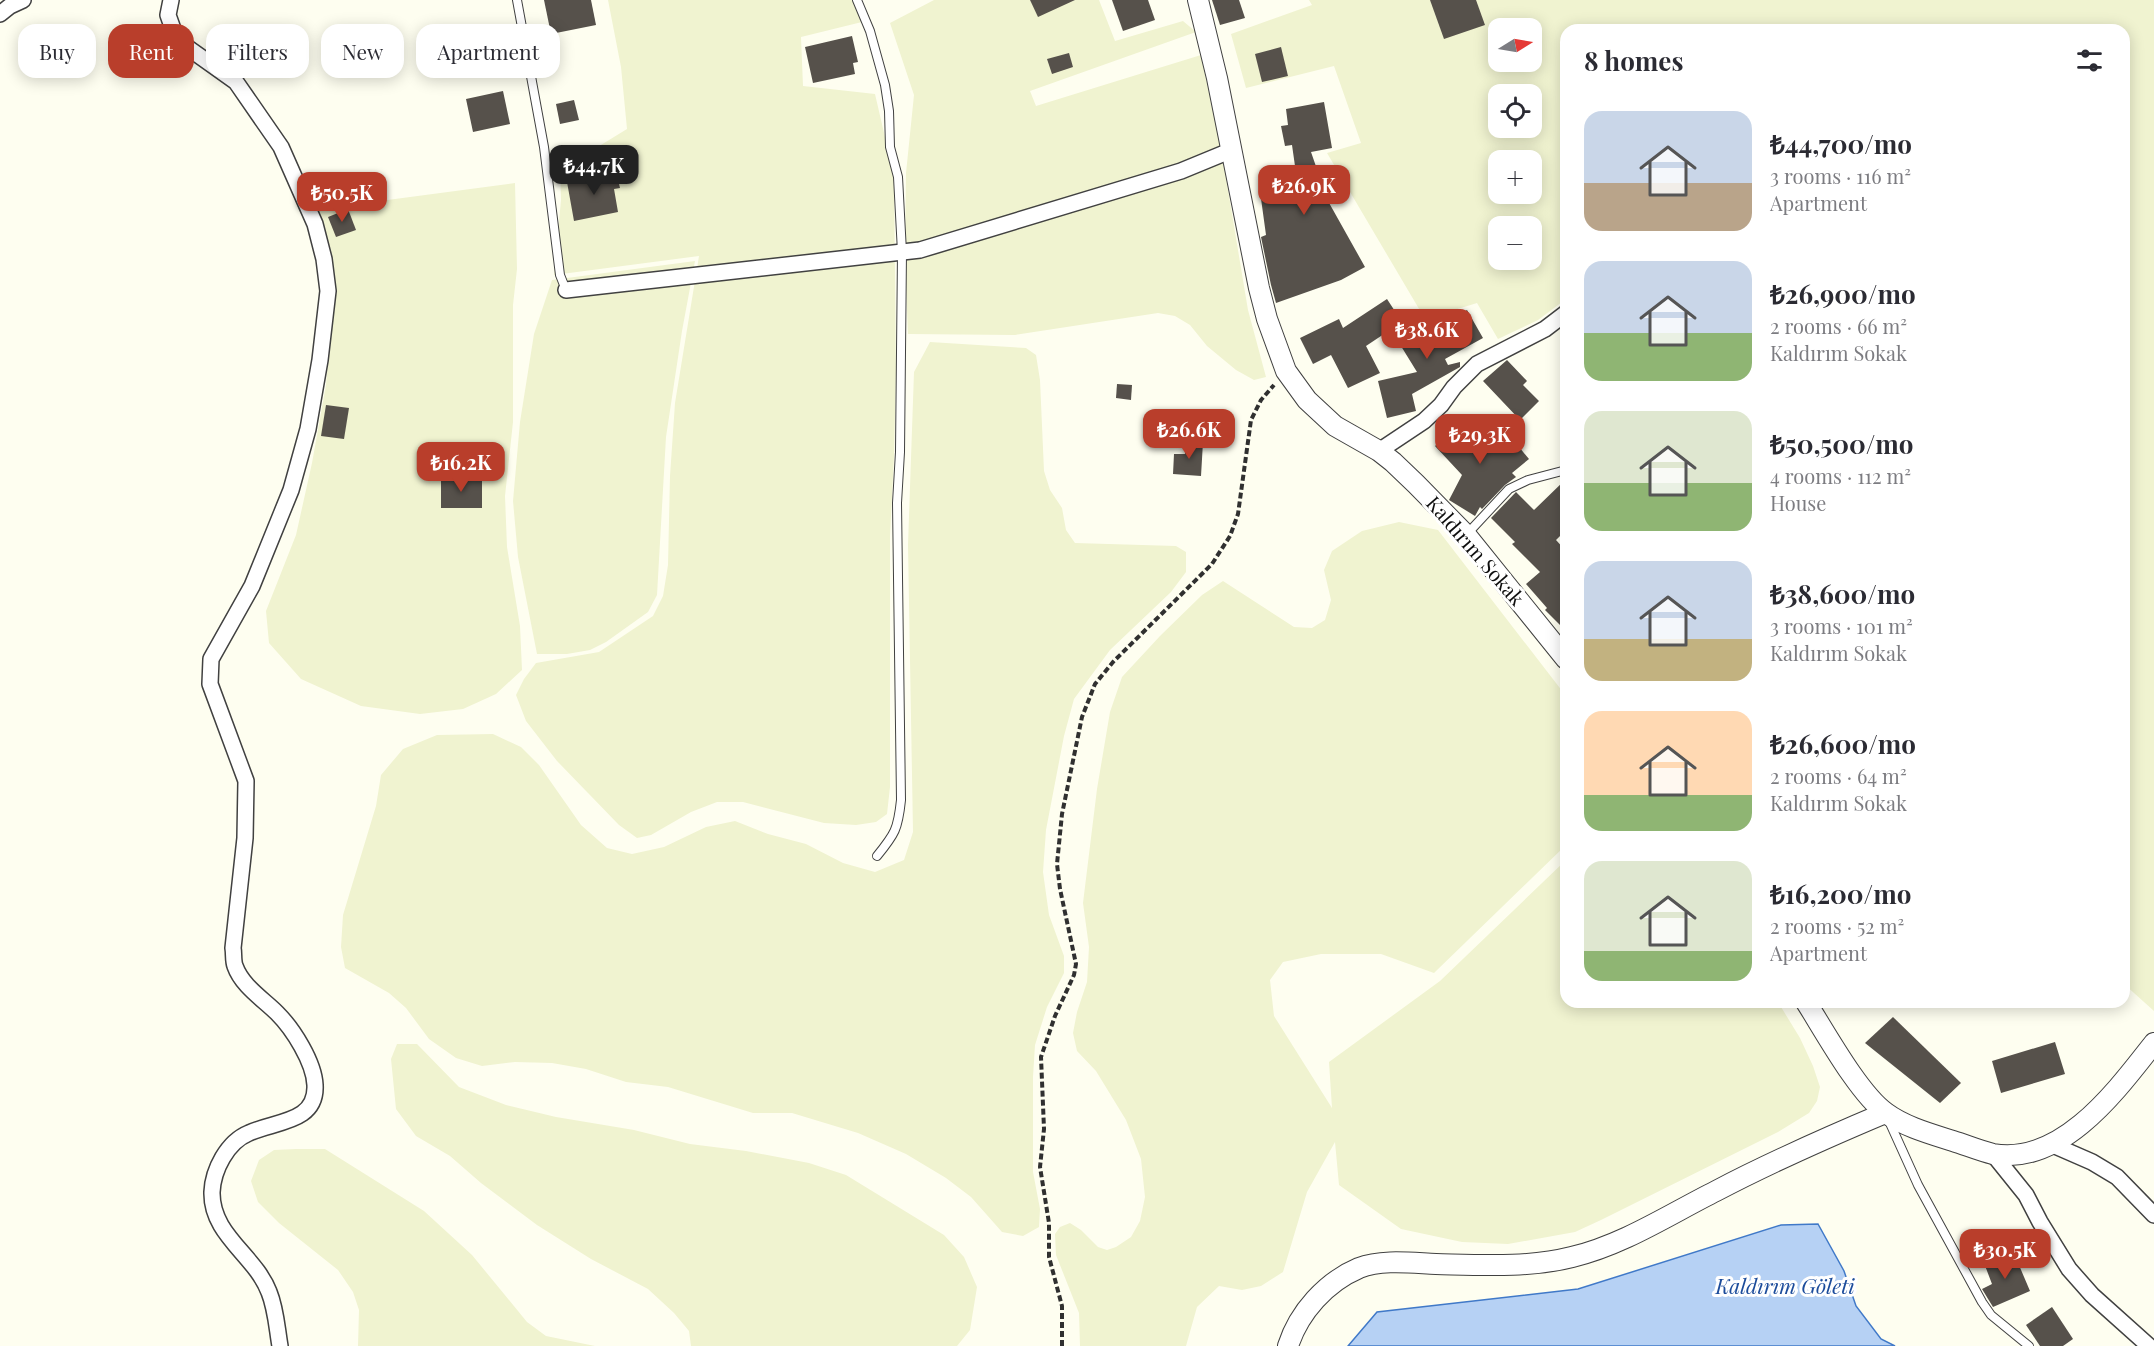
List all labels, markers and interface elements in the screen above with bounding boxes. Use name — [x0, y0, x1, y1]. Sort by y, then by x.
north arrow — [1488, 18, 1542, 72]
map controls — [1488, 18, 1542, 270]
chip: Buy — [18, 24, 96, 78]
chip: Rent — [108, 24, 194, 78]
chip: Filters — [206, 24, 309, 78]
chip: New — [321, 24, 404, 78]
chip: Apartment — [416, 24, 560, 78]
text: 8 homes — [1584, 43, 1683, 78]
icon: filters — [2073, 44, 2106, 77]
button: locate — [1488, 84, 1542, 138]
text: ₺44,700/mo — [1770, 126, 1912, 161]
icon: home — [1632, 135, 1704, 207]
pin: ₺44.7K — [545, 145, 643, 196]
button: + — [1488, 150, 1542, 204]
text: ₺44.7K — [564, 151, 624, 178]
text: 3 rooms · 116 m² — [1770, 162, 1911, 189]
pin: ₺26.9K — [1255, 165, 1353, 216]
text: ₺26.9K — [1272, 171, 1336, 198]
pin: ₺50.5K — [293, 172, 391, 223]
text: ₺50.5K — [311, 178, 373, 205]
text: Apartment — [1770, 189, 1867, 216]
button: − — [1488, 216, 1542, 270]
text: ₺26,900/mo — [1770, 276, 1916, 311]
icon: home — [1632, 285, 1704, 357]
pin: ₺38.6K — [1378, 309, 1476, 360]
text: 2 rooms · 66 m² — [1770, 312, 1907, 339]
text: ₺38.6K — [1395, 315, 1459, 342]
text: Kaldırım Sokak — [1770, 339, 1907, 366]
pin: ₺26.6K — [1140, 409, 1238, 460]
pin: ₺29.3K — [1431, 414, 1529, 465]
text: ₺26.6K — [1157, 415, 1221, 442]
text: ₺29.3K — [1449, 420, 1511, 447]
text: ₺50,500/mo — [1770, 426, 1914, 461]
icon: home — [1632, 435, 1704, 507]
pin: ₺16.2K — [412, 442, 510, 493]
text: ₺16.2K — [431, 448, 491, 475]
text: 4 rooms · 112 m² — [1770, 462, 1911, 489]
text: House — [1770, 489, 1826, 516]
street label: Kaldırım Sokak — [1421, 490, 1531, 611]
text: ₺38,600/mo — [1770, 576, 1915, 611]
icon: home — [1632, 585, 1704, 657]
text: 3 rooms · 101 m² — [1770, 612, 1913, 639]
text: Kaldırım Sokak — [1770, 639, 1907, 666]
text: ₺26,600/mo — [1770, 726, 1916, 761]
icon: home — [1632, 735, 1704, 807]
text: 2 rooms · 64 m² — [1770, 762, 1907, 789]
text: Kaldırım Sokak — [1770, 789, 1907, 816]
text: ₺16,200/mo — [1770, 876, 1911, 911]
icon: home — [1632, 885, 1704, 957]
text: 2 rooms · 52 m² — [1770, 912, 1904, 939]
text: Apartment — [1770, 939, 1867, 966]
pin: ₺30.5K — [1956, 1229, 2054, 1280]
text: ₺30.5K — [1974, 1235, 2036, 1262]
water label: Kaldırım Göleti — [1714, 1271, 1855, 1299]

